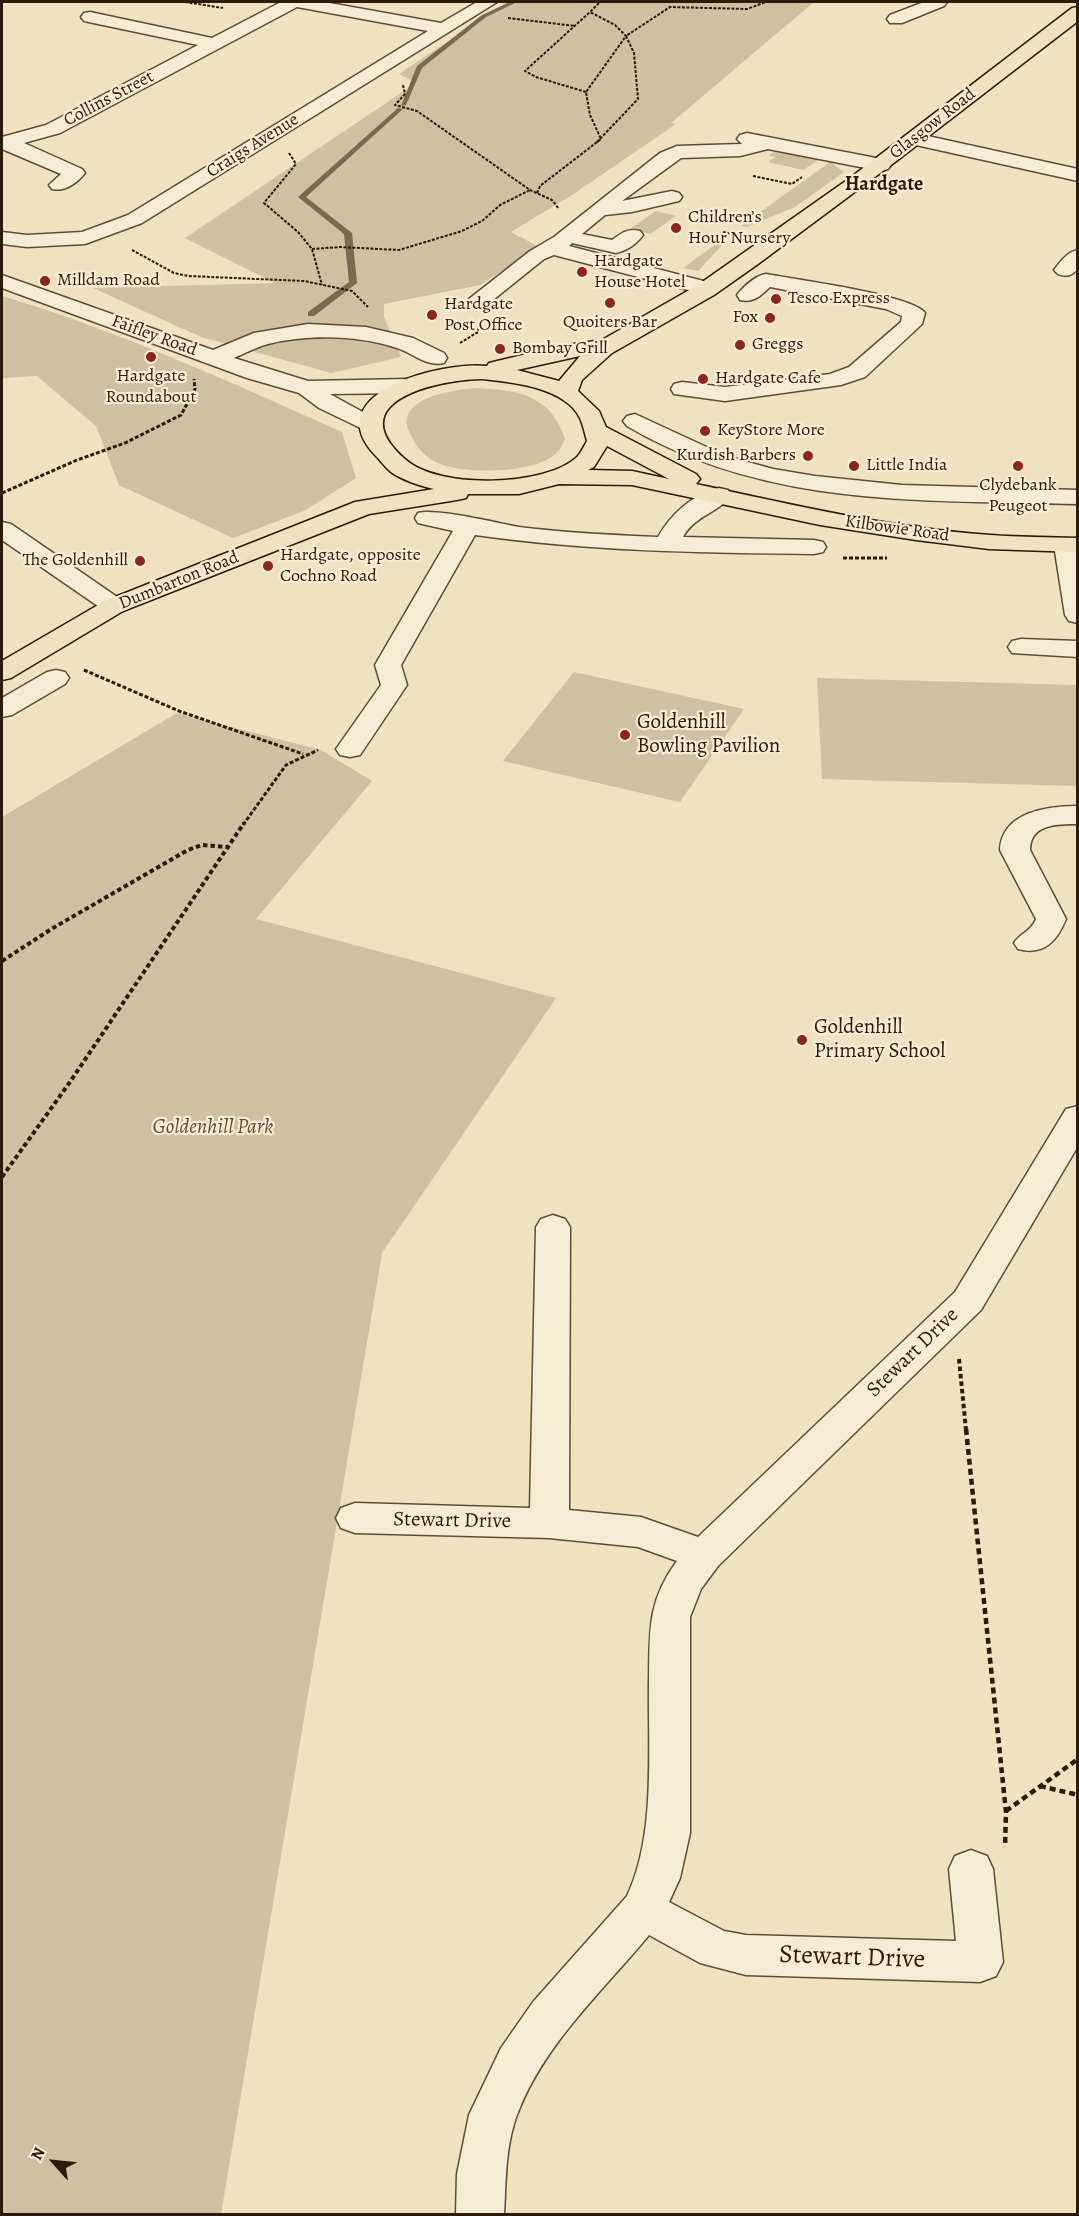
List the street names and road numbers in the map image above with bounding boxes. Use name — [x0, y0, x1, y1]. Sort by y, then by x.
street label: Collins Street — [60, 66, 158, 132]
street label: Glasgow Road — [886, 84, 980, 164]
street label: Craigs Avenue — [203, 109, 303, 183]
street label: Faifley Road — [108, 311, 200, 361]
street label: Kilbowie Road — [843, 511, 951, 547]
street label: Dumbarton Road — [116, 547, 242, 615]
street label: Stewart Drive — [862, 1303, 964, 1403]
street label: Stewart Drive — [393, 1507, 511, 1535]
street label: Stewart Drive — [778, 1940, 926, 1976]

